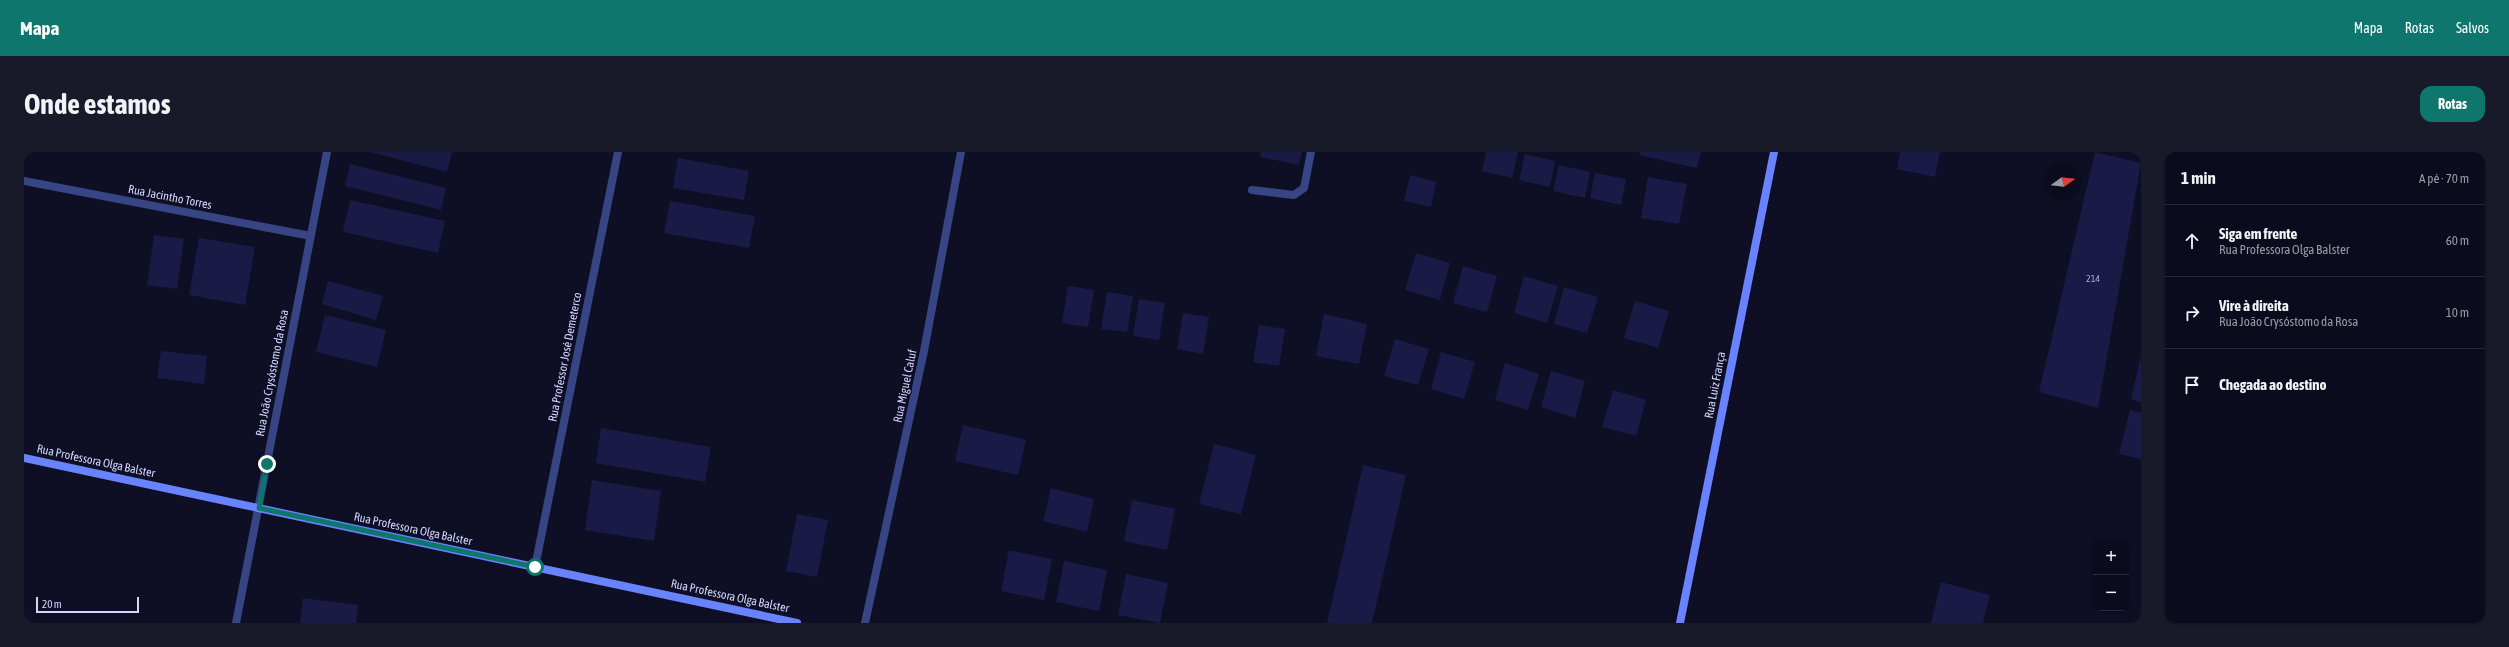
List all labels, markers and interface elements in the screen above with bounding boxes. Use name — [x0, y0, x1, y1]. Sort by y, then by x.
text: Mapa — [20, 17, 59, 39]
text: Mapa — [2354, 20, 2383, 36]
text: Rotas — [2405, 20, 2434, 36]
text: Salvos — [2456, 20, 2489, 36]
button: Rotas — [2420, 86, 2485, 122]
text: Onde estamos — [24, 88, 171, 120]
north arrow — [2045, 164, 2081, 200]
text: 1 min — [2181, 168, 2216, 188]
text: A pé · 70 m — [2419, 171, 2469, 186]
street label: Rua Jacintho Torres — [127, 182, 213, 212]
text: Siga em frente — [2219, 225, 2297, 242]
icon: ahead — [2181, 230, 2203, 252]
text: 60 m — [2446, 233, 2469, 248]
text: Rua Professora Olga Balster — [2219, 242, 2350, 257]
house number: 214 — [2086, 273, 2100, 284]
street label: Rua Professor José Demeterco — [546, 291, 584, 423]
text: Vire à direita — [2219, 297, 2289, 314]
icon: right — [2181, 302, 2203, 324]
text: 10 m — [2446, 305, 2469, 320]
street label: Rua João Crysóstomo da Rosa — [253, 309, 291, 437]
text: Rua João Crysóstomo da Rosa — [2219, 314, 2358, 329]
street label: Rua Miguel Caluf — [890, 348, 920, 424]
street label: Rua Luiz França — [1702, 351, 1728, 419]
icon: arrive — [2181, 374, 2203, 396]
text: Chegada ao destino — [2219, 376, 2327, 393]
street label: Rua Professora Olga Balster — [36, 442, 157, 480]
route end — [258, 455, 276, 473]
street label: Rua Professora Olga Balster — [353, 510, 474, 548]
map controls — [2093, 539, 2129, 611]
button: + — [2093, 539, 2129, 575]
route start — [526, 558, 544, 576]
button: − — [2093, 575, 2129, 611]
street label: Rua Professora Olga Balster — [670, 577, 791, 615]
scale bar — [36, 595, 139, 614]
text: 20 m — [42, 598, 62, 610]

